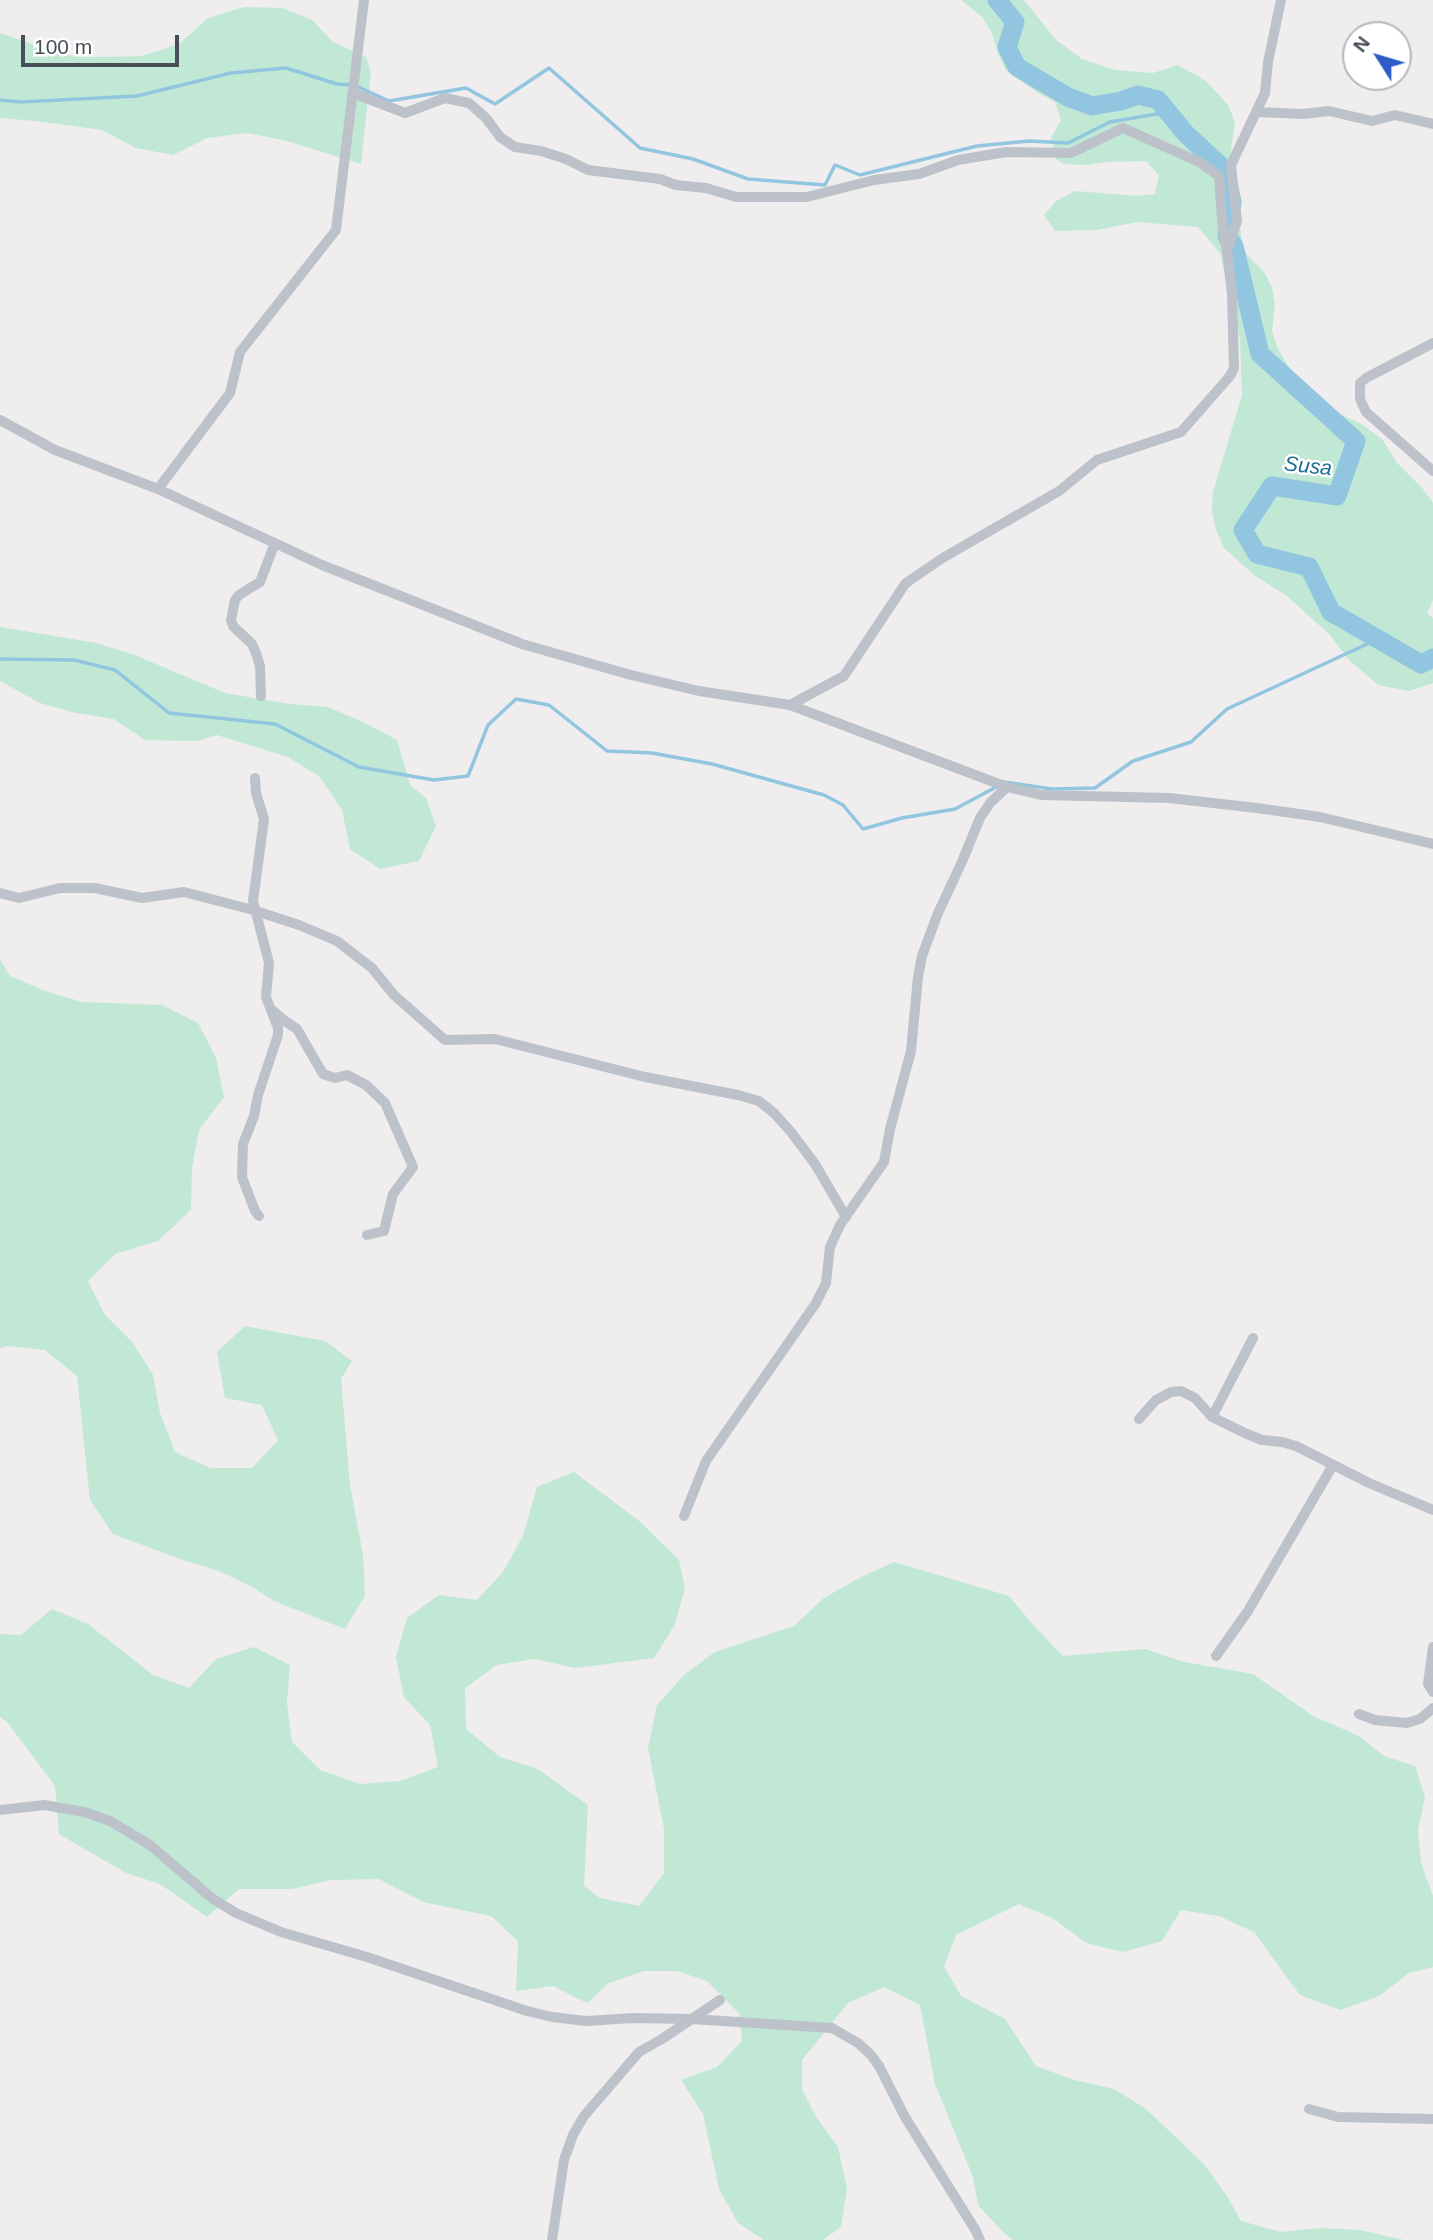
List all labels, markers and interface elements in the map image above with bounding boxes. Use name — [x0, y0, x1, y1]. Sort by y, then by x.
scale bar — [24, 21, 182, 65]
north arrow — [1342, 21, 1412, 91]
text: N — [1349, 32, 1374, 56]
text: 100 m — [34, 35, 92, 58]
water label: Susa — [1283, 452, 1333, 482]

